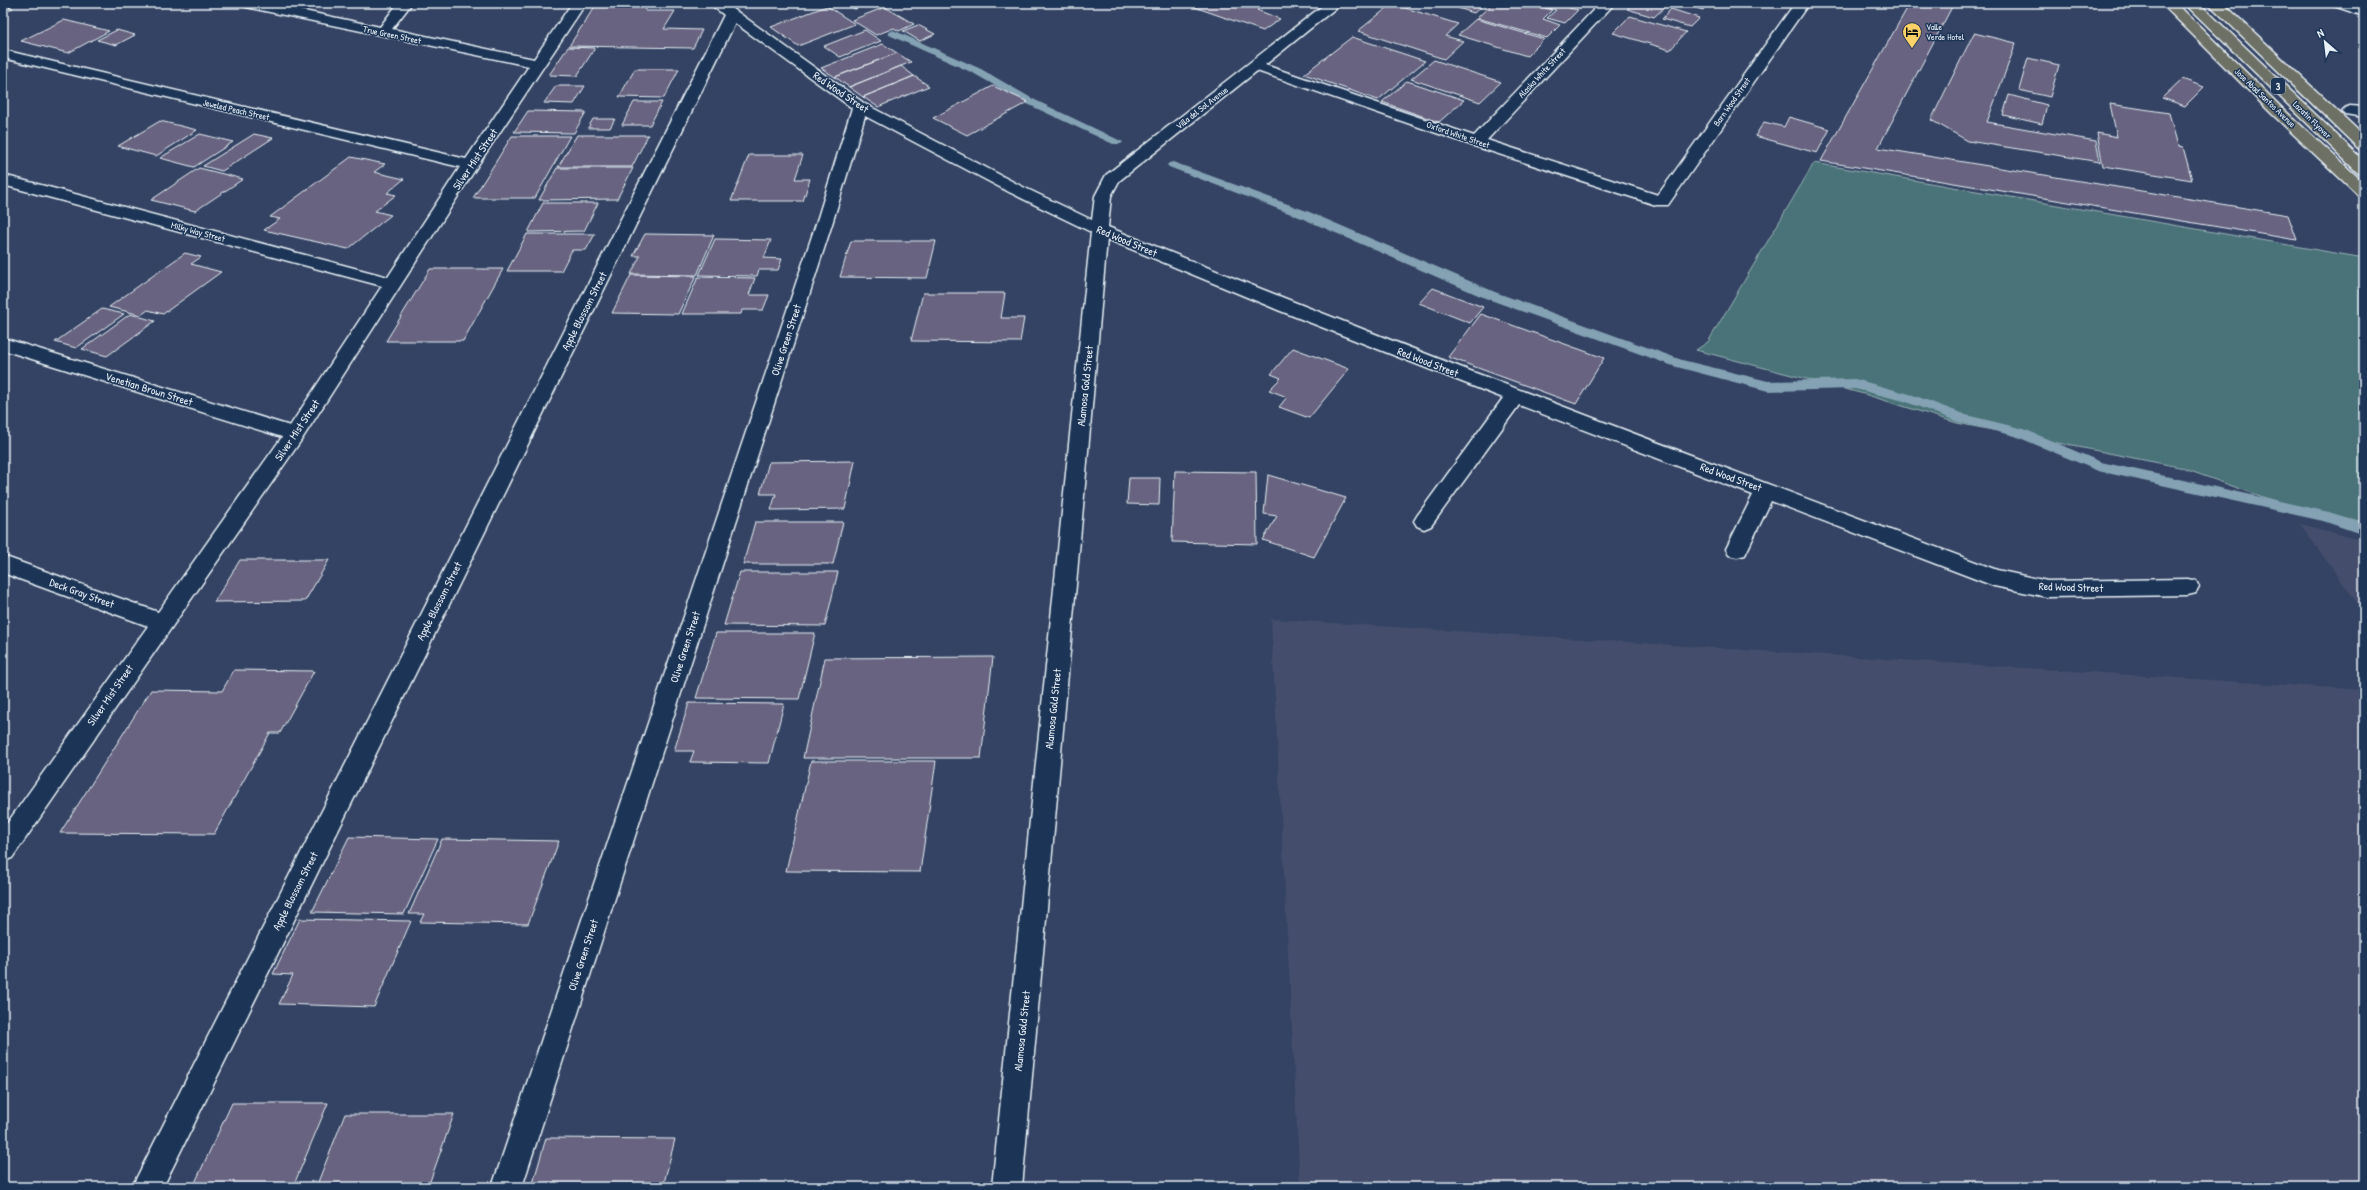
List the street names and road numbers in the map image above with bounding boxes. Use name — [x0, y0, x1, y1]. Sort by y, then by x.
street label: True Green Street — [362, 23, 423, 47]
street label: Alaska White Street — [1516, 45, 1569, 101]
street label: Jose Abad Santos Avenue — [2232, 66, 2298, 130]
street label: Red Wood Street — [810, 68, 872, 116]
street label: Barn Wood Street — [1711, 74, 1754, 129]
road number: 3 — [2271, 78, 2285, 94]
street label: Villa del Sol Avenue — [1173, 84, 1231, 132]
street label: Jeweled Peach Street — [202, 97, 271, 124]
street label: Lazatin Flyover — [2290, 99, 2334, 142]
street label: Oxford White Street — [1425, 119, 1492, 152]
street label: Silver Mist Street — [449, 125, 501, 192]
street label: Milky Way Street — [170, 219, 227, 245]
street label: Red Wood Street — [1095, 222, 1160, 260]
street label: Apple Blossom Street — [558, 269, 610, 353]
street label: Olive Green Street — [768, 302, 804, 377]
street label: Red Wood Street — [1395, 344, 1461, 380]
street label: Alamosa Gold Street — [1074, 345, 1096, 427]
street label: Venetian Brown Street — [104, 369, 194, 409]
street label: Silver Mist Street — [271, 396, 323, 463]
street label: Red Wood Street — [1698, 459, 1764, 495]
street label: Apple Blossom Street — [413, 559, 465, 643]
street label: Deck Gray Street — [48, 575, 116, 611]
street label: Red Wood Street — [2039, 579, 2104, 595]
street label: Olive Green Street — [667, 609, 703, 684]
street label: Silver Mist Street — [84, 662, 136, 728]
street label: Alamosa Gold Street — [1042, 668, 1064, 750]
street label: Apple Blossom Street — [269, 849, 321, 933]
street label: Olive Green Street — [565, 917, 601, 992]
street label: Alamosa Gold Street — [1011, 990, 1033, 1072]

